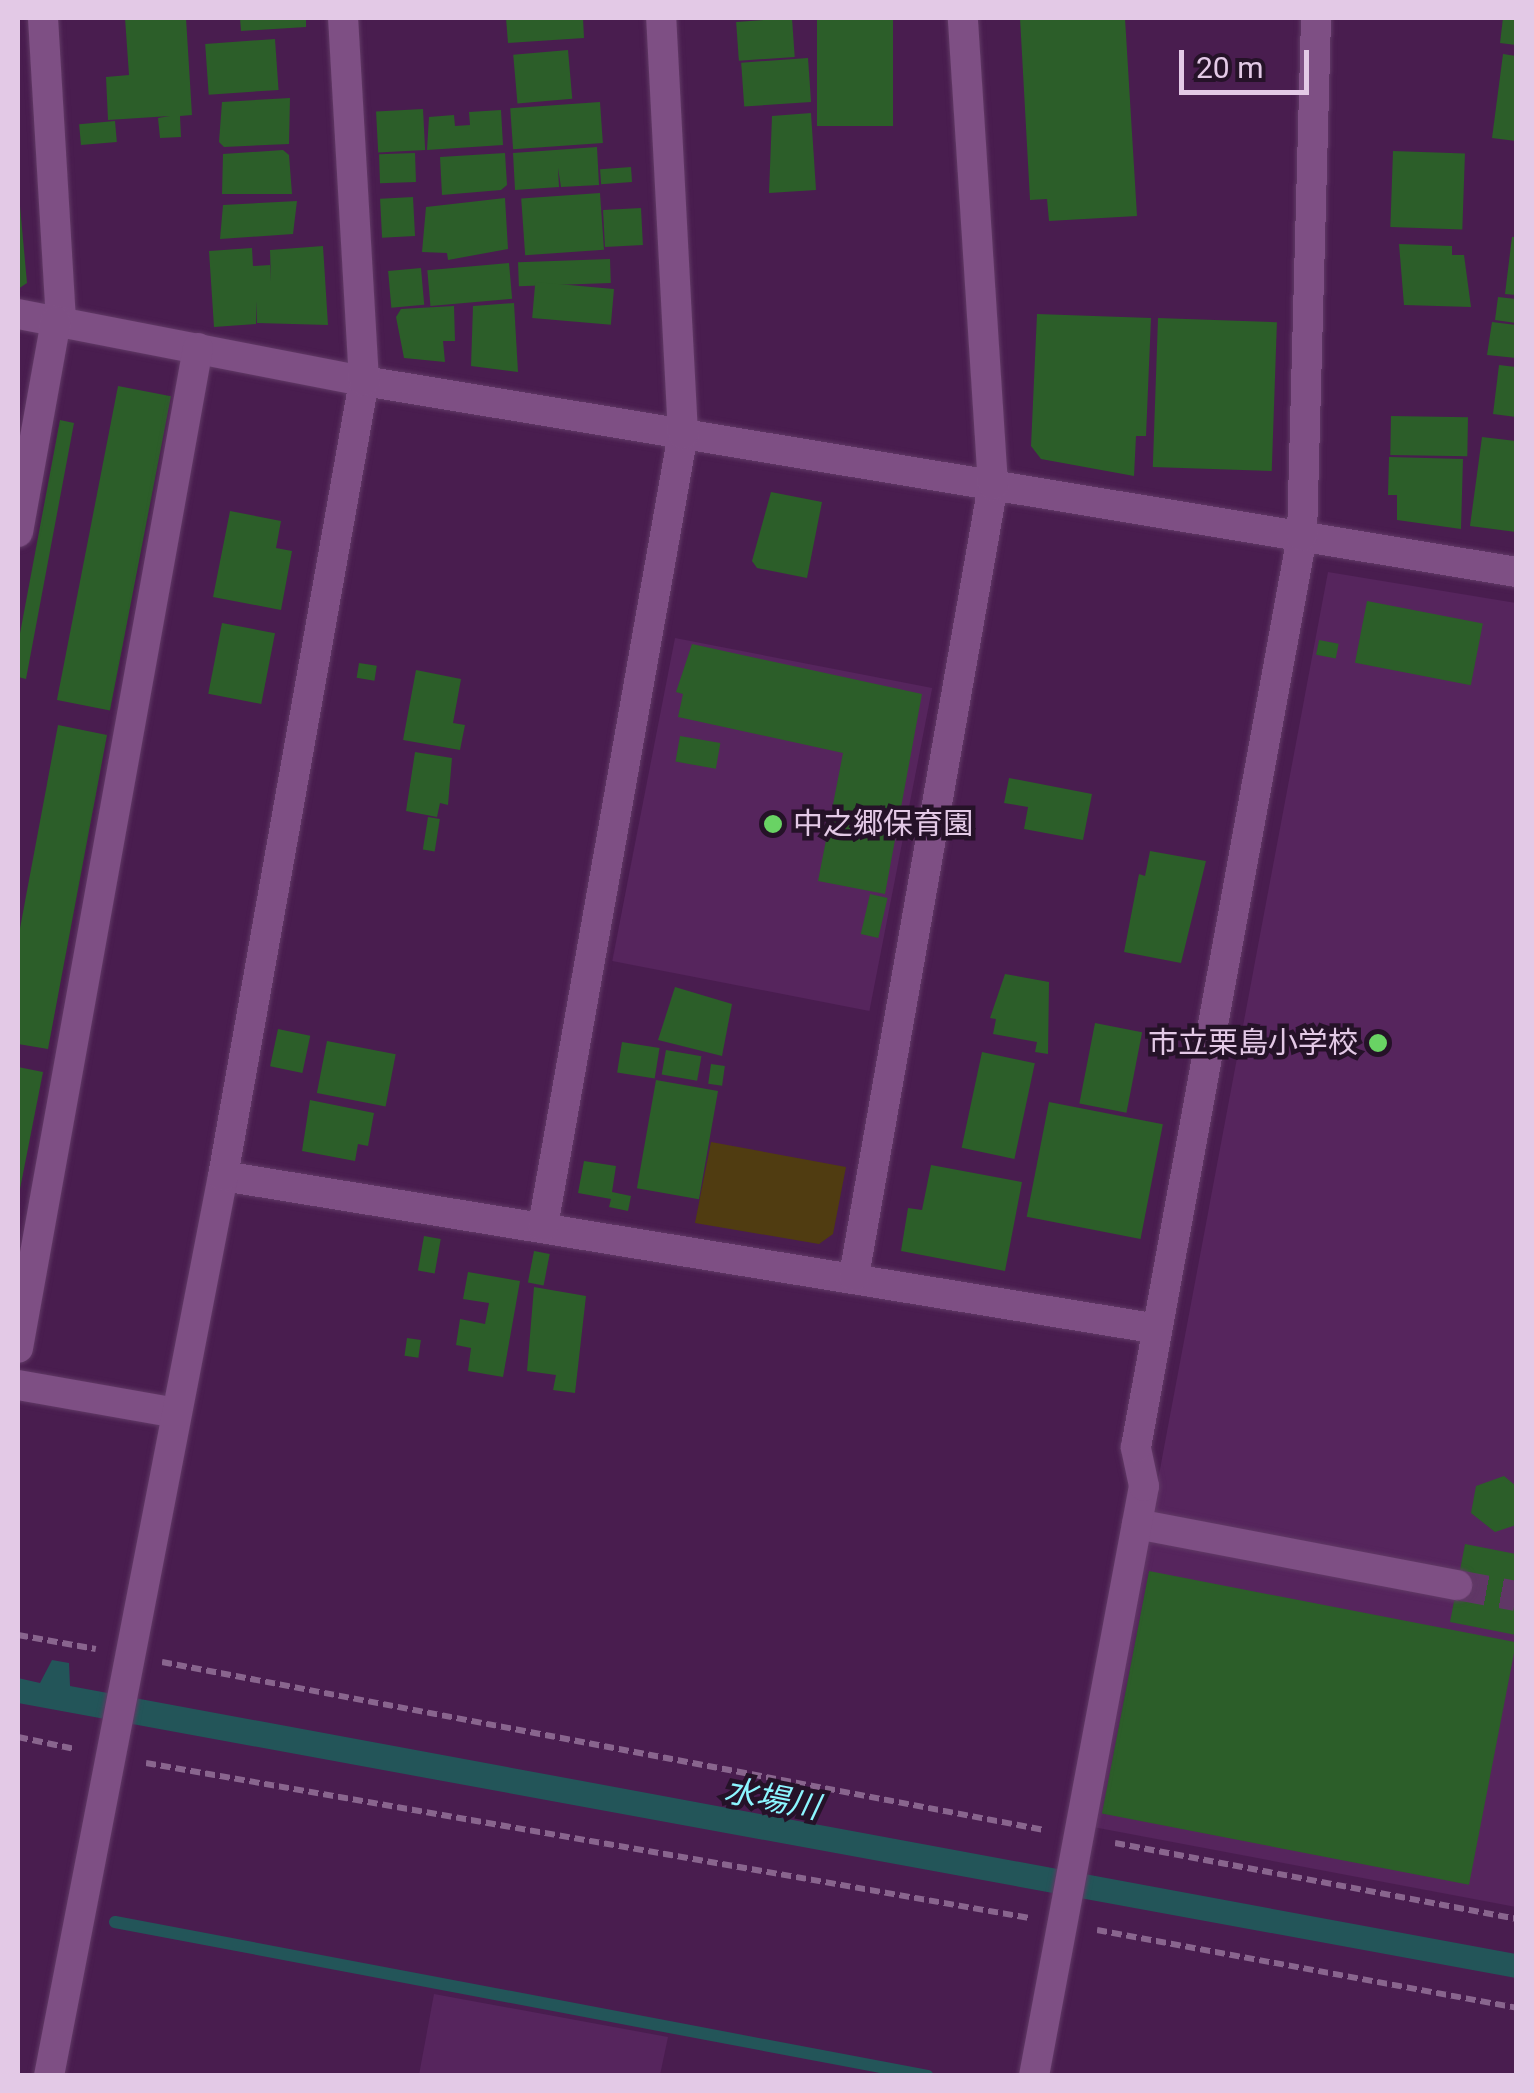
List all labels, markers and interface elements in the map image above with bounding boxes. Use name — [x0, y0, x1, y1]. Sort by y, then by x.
scale bar — [1184, 30, 1314, 92]
text: 20 m — [1196, 50, 1263, 85]
place label: 中之郷保育園 — [793, 806, 973, 842]
marker: 中之郷保育園 — [762, 813, 784, 835]
place label: 市立栗島小学校 — [1148, 1025, 1358, 1061]
marker: 市立栗島小学校 — [1367, 1032, 1389, 1054]
water label: 水場川 — [721, 1771, 823, 1827]

